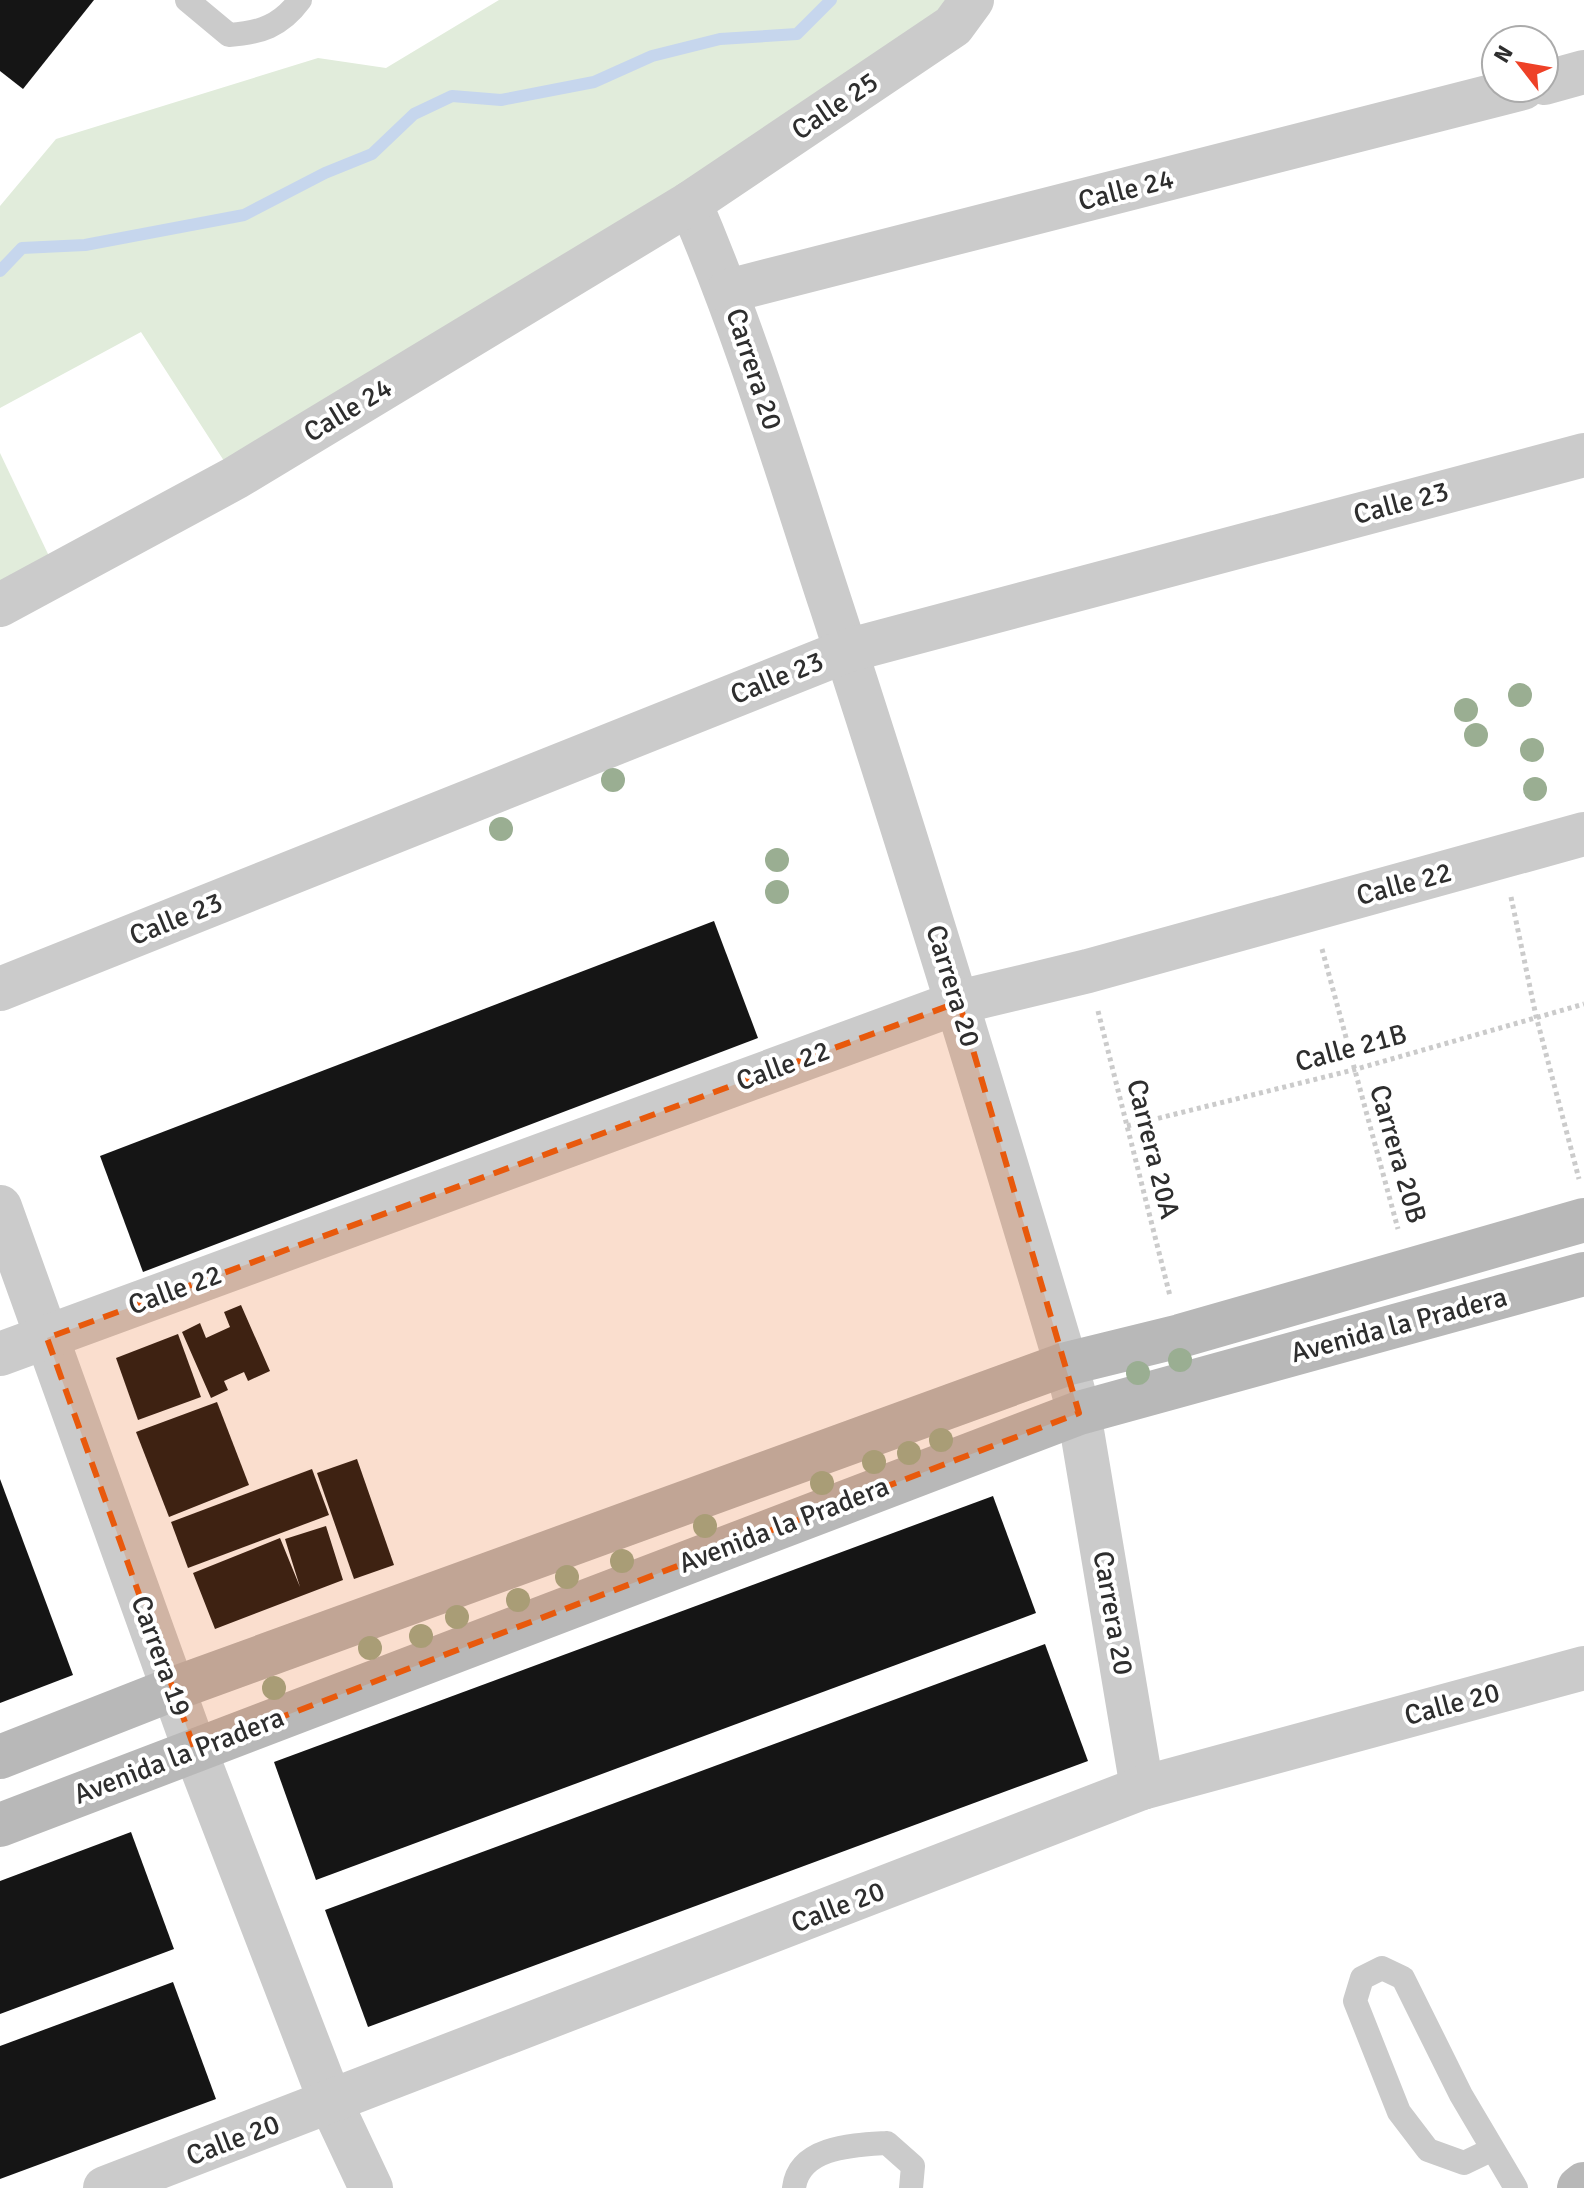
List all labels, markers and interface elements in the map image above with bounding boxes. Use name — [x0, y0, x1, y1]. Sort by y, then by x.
north arrow — [1480, 24, 1560, 104]
text: N — [1488, 40, 1519, 67]
street label: Calle 25 — [785, 65, 885, 147]
street label: Calle 24 — [1075, 162, 1177, 218]
street label: Carrera 20 — [718, 304, 790, 434]
street label: Calle 24 — [298, 370, 398, 450]
street label: Calle 23 — [1350, 474, 1452, 532]
street label: Calle 23 — [726, 644, 828, 712]
street label: Calle 22 — [1353, 855, 1455, 913]
street label: Calle 23 — [125, 885, 227, 953]
street label: Carrera 20 — [918, 921, 988, 1051]
street label: Calle 21B — [1291, 1017, 1411, 1079]
street label: Calle 22 — [732, 1033, 834, 1099]
street label: Carrera 20A — [1119, 1076, 1187, 1222]
street label: Carrera 20B — [1362, 1081, 1434, 1227]
street label: Calle 22 — [124, 1257, 226, 1323]
street label: Avenida la Pradera — [1287, 1280, 1511, 1370]
street label: Avenida la Pradera — [674, 1469, 894, 1581]
street label: Carrera 20 — [1085, 1548, 1141, 1678]
street label: Carrera 19 — [124, 1591, 198, 1721]
street label: Calle 20 — [1401, 1675, 1503, 1733]
street label: Avenida la Pradera — [69, 1700, 289, 1812]
street label: Calle 20 — [787, 1874, 889, 1940]
street label: Calle 20 — [182, 2107, 284, 2173]

